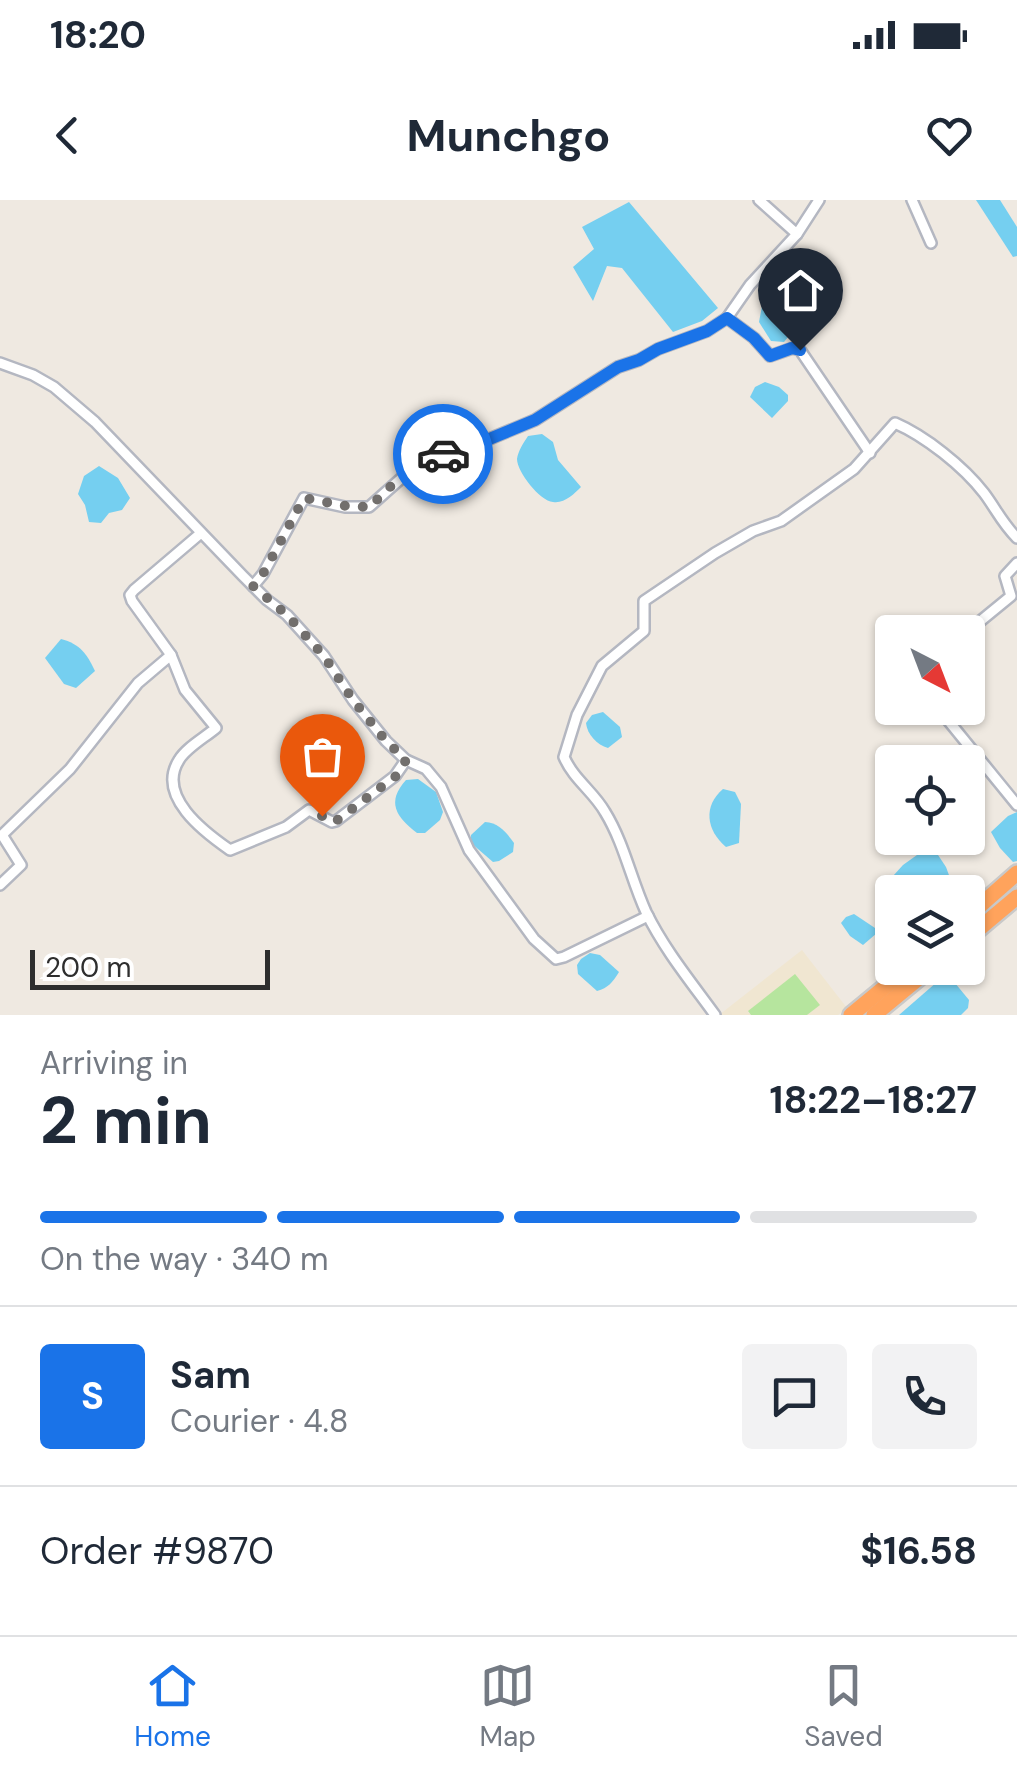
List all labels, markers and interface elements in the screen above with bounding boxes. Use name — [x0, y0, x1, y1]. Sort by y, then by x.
text: 18:20 — [50, 10, 146, 60]
text: Munchgo — [407, 106, 610, 165]
icon: back — [40, 108, 95, 163]
icon: heart — [922, 108, 977, 163]
pin — [758, 248, 843, 351]
icon: home — [773, 263, 828, 318]
courier — [393, 404, 493, 504]
icon: car — [416, 427, 471, 482]
north arrow — [875, 615, 985, 725]
map controls — [875, 615, 985, 985]
pin — [280, 714, 365, 817]
icon: bag — [295, 729, 350, 784]
button: locate — [875, 745, 985, 855]
button: layers — [875, 875, 985, 985]
scale bar — [30, 945, 270, 990]
text: 200 m — [45, 949, 132, 986]
text: Arriving in — [40, 1042, 188, 1084]
text: 18:22–18:27 — [770, 1075, 977, 1125]
text: 2 min — [40, 1079, 212, 1163]
text: On the way · 340 m — [40, 1238, 328, 1280]
button: chat — [742, 1344, 847, 1449]
button: phone — [872, 1344, 977, 1449]
text: Sam — [170, 1350, 251, 1400]
text: S — [81, 1371, 104, 1421]
text: Courier · 4.8 — [170, 1400, 348, 1442]
text: Order #9870 — [40, 1526, 274, 1576]
text: $16.58 — [860, 1526, 977, 1576]
tab: Home — [134, 1658, 211, 1755]
tab: Map — [479, 1658, 536, 1755]
tab: Saved — [804, 1658, 883, 1755]

